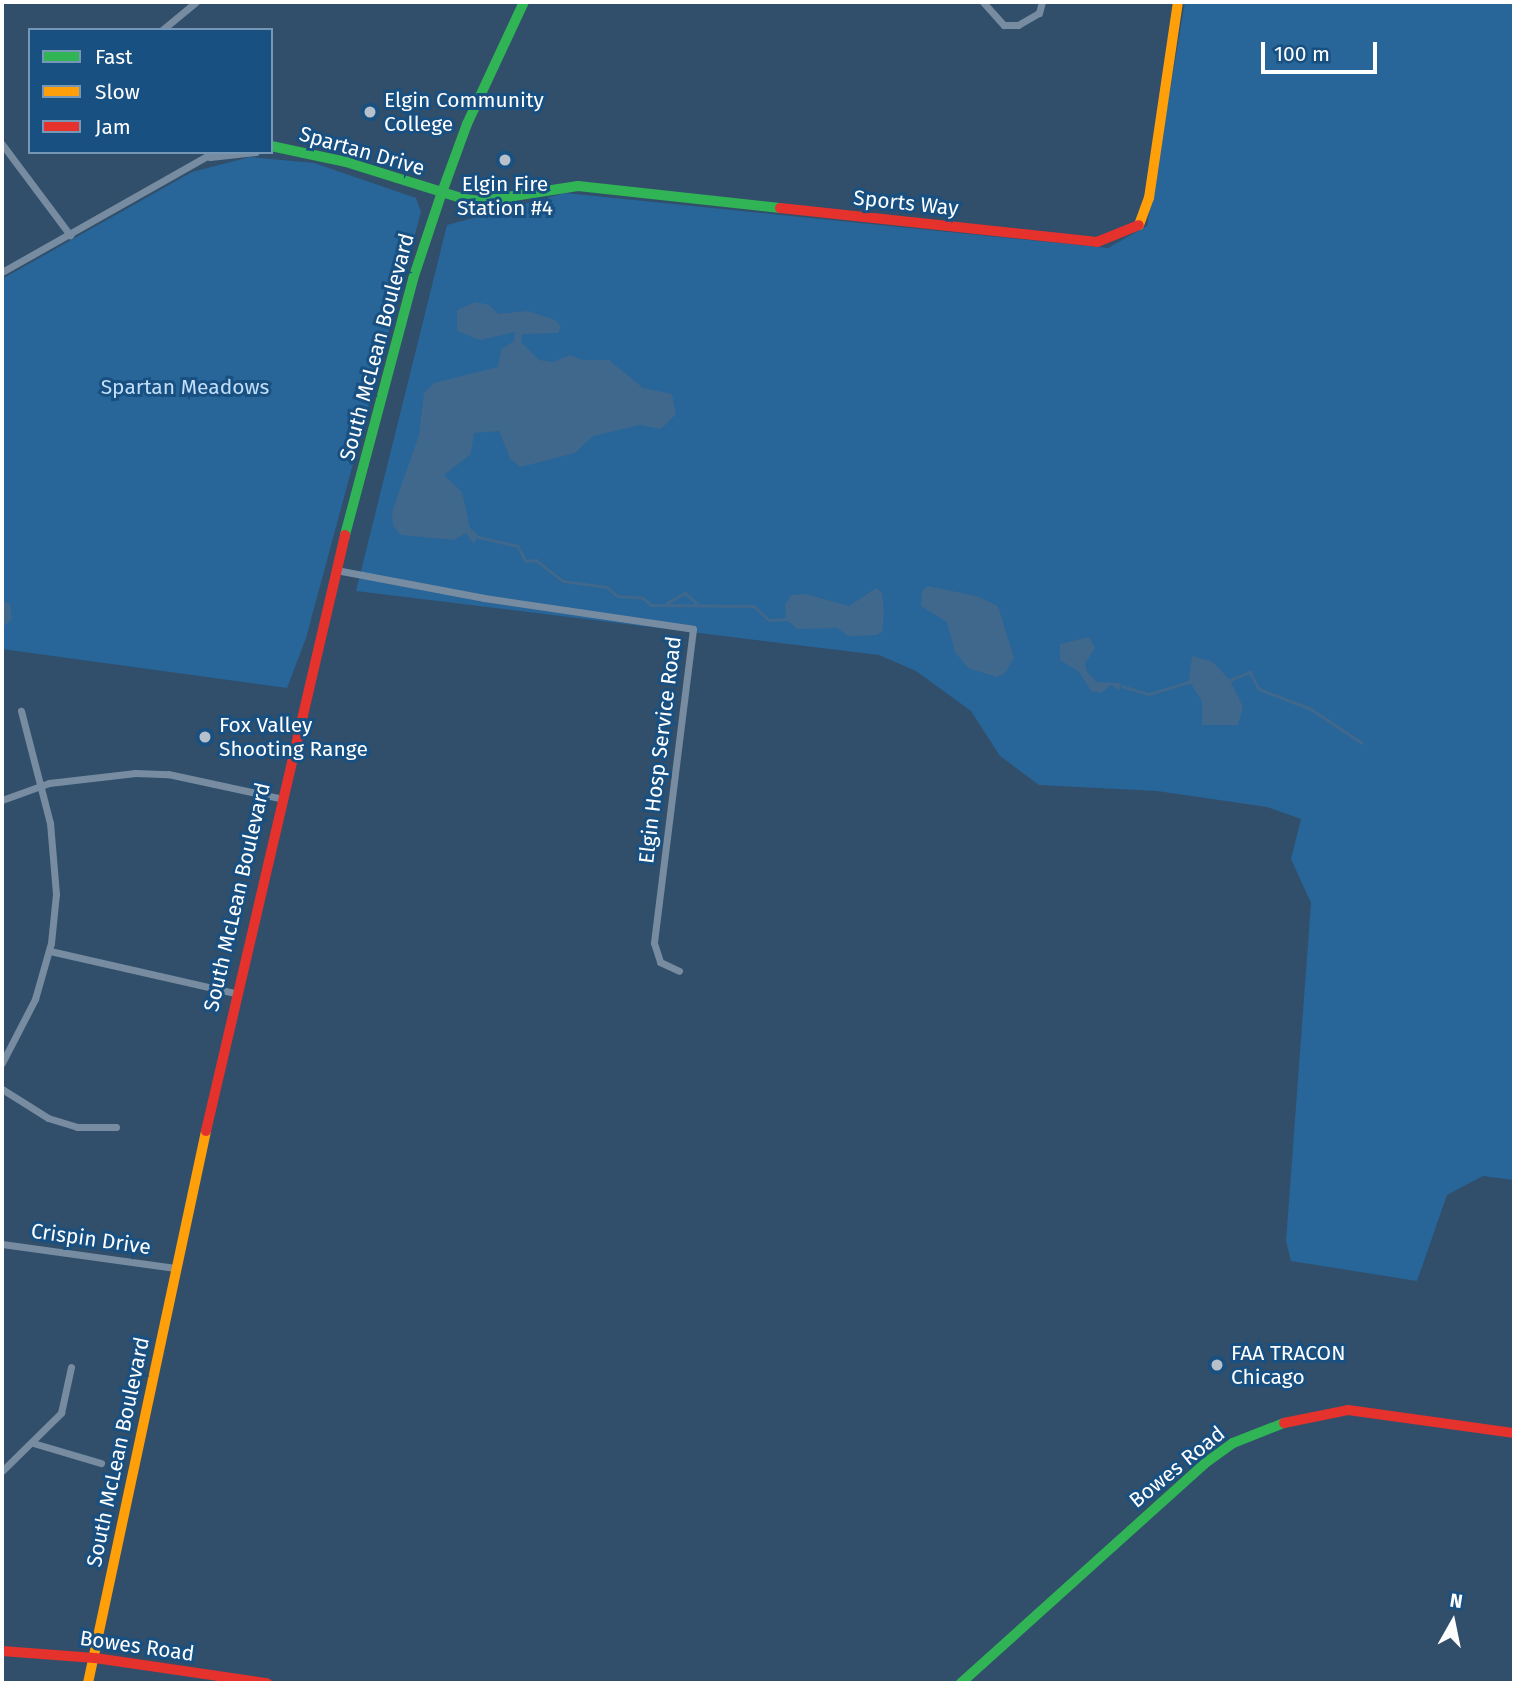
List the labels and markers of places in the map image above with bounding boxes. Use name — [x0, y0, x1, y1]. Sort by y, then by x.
place label: Elgin Community College — [384, 87, 544, 137]
marker: Elgin Community College — [362, 104, 378, 120]
marker: Elgin Fire Station #4 — [497, 152, 513, 168]
place label: Elgin Fire Station #4 — [457, 171, 553, 221]
place label: Fox Valley Shooting Range — [219, 712, 368, 762]
marker: Fox Valley Shooting Range — [197, 729, 213, 745]
place label: FAA TRACON Chicago — [1231, 1340, 1345, 1390]
marker: FAA TRACON Chicago — [1209, 1357, 1225, 1373]

